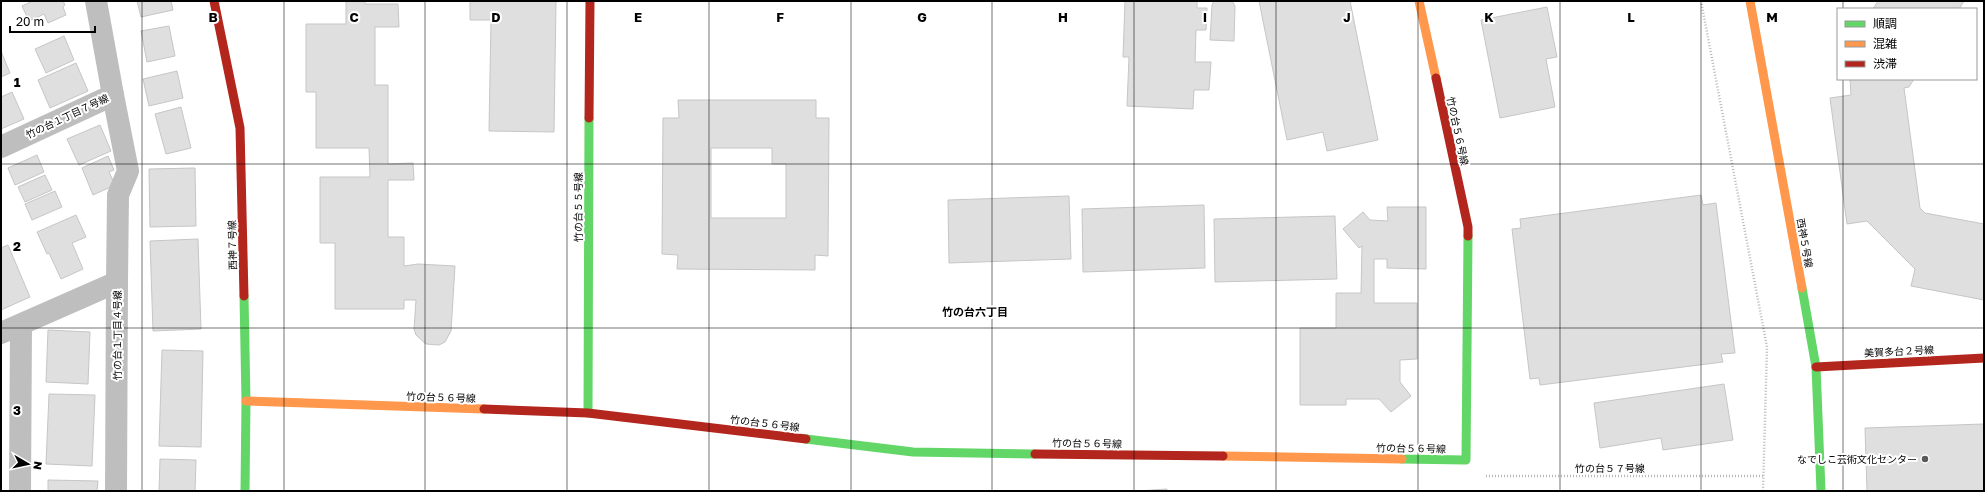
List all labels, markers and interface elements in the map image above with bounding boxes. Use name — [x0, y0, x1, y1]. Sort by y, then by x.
scale bar — [10, 8, 95, 34]
legend — [1837, 8, 1977, 80]
text: B — [208, 9, 218, 25]
text: C — [349, 9, 359, 25]
text: D — [491, 9, 501, 25]
text: E — [634, 9, 642, 25]
text: F — [776, 9, 784, 25]
text: G — [917, 9, 927, 25]
text: H — [1058, 9, 1068, 25]
text: I — [1203, 9, 1207, 25]
text: J — [1343, 9, 1351, 25]
text: K — [1484, 9, 1494, 25]
text: L — [1627, 9, 1635, 25]
text: M — [1766, 9, 1778, 25]
text: 20 m — [16, 14, 44, 29]
text: 順調 — [1873, 16, 1897, 31]
text: 混雑 — [1873, 36, 1897, 51]
text: 渋滞 — [1873, 56, 1897, 71]
text: 1 — [14, 74, 21, 90]
street label: 竹の台１丁目７号線 — [24, 92, 110, 140]
street label: 竹の台５６号線 — [1445, 96, 1471, 166]
street label: 竹の台５５号線 — [572, 172, 584, 242]
street label: 西神５号線 — [1795, 217, 1815, 269]
street label: 西神７号線 — [226, 220, 238, 270]
text: 2 — [13, 238, 21, 254]
street label: 竹の台１丁目４号線 — [111, 290, 123, 380]
district label: 竹の台六丁目 — [942, 305, 1008, 318]
street label: 美賀多台２号線 — [1864, 343, 1934, 359]
street label: 竹の台５６号線 — [406, 390, 476, 404]
text: 3 — [13, 402, 21, 418]
street label: 竹の台５６号線 — [730, 413, 800, 433]
street label: 竹の台５６号線 — [1052, 436, 1122, 450]
street label: 竹の台５６号線 — [1376, 441, 1446, 455]
north arrow — [8, 444, 48, 484]
place label: なでしこ芸術文化センター — [1797, 453, 1917, 465]
marker: なでしこ芸術文化センター — [1920, 454, 1930, 464]
text: N — [31, 460, 45, 471]
street label: 竹の台５７号線 — [1575, 462, 1645, 474]

